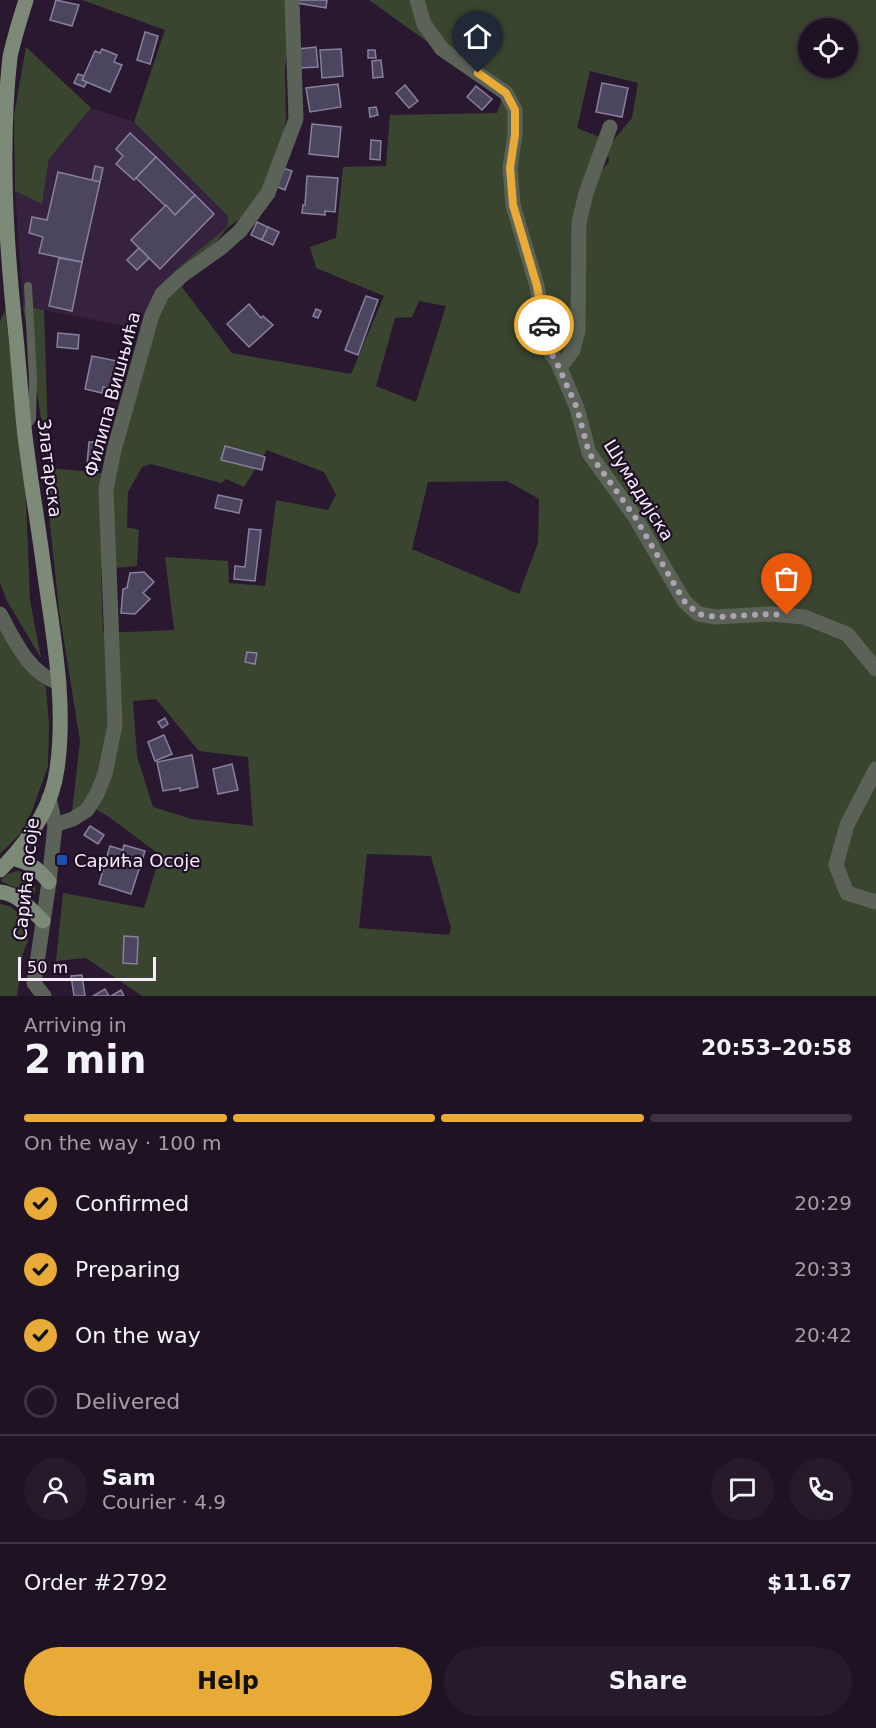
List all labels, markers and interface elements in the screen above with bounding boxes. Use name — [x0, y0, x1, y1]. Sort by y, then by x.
pin — [452, 11, 503, 73]
map controls — [798, 18, 858, 78]
button: locate — [798, 18, 858, 78]
icon: home — [461, 20, 494, 53]
courier — [514, 295, 574, 355]
street label: Филипа Вишњића — [80, 309, 144, 479]
icon: car — [528, 309, 561, 342]
street label: Златарска — [34, 418, 66, 518]
street label: Шумадијска — [600, 435, 678, 545]
pin — [761, 553, 812, 615]
icon: bag — [770, 562, 803, 595]
street label: Сарића осоје — [9, 817, 43, 941]
place label: Сарића Осоје — [74, 850, 200, 871]
marker: Сарића Осоје — [55, 853, 69, 867]
scale bar — [18, 954, 156, 982]
text: 50 m — [27, 958, 68, 977]
text: Arriving in — [24, 1013, 127, 1037]
text: 20:53–20:58 — [701, 1035, 852, 1060]
text: 2 min — [24, 1037, 146, 1082]
text: On the way · 100 m — [24, 1131, 222, 1155]
icon: check — [24, 1187, 57, 1220]
text: Confirmed — [75, 1191, 189, 1216]
text: 20:29 — [794, 1191, 852, 1215]
icon: check — [24, 1253, 57, 1286]
text: Preparing — [75, 1257, 181, 1282]
text: 20:33 — [794, 1257, 852, 1281]
icon: check — [24, 1319, 57, 1352]
text: On the way — [75, 1323, 201, 1348]
text: 20:42 — [794, 1323, 852, 1347]
text: Delivered — [75, 1389, 180, 1414]
button: person — [24, 1458, 87, 1521]
button: chat — [711, 1458, 774, 1521]
button: phone — [789, 1458, 852, 1521]
text: Sam — [102, 1465, 156, 1490]
text: Courier · 4.9 — [102, 1490, 226, 1514]
text: Order #2792 — [24, 1570, 168, 1595]
text: $11.67 — [767, 1570, 852, 1595]
button: Help — [24, 1647, 432, 1716]
button: Share — [444, 1647, 852, 1716]

